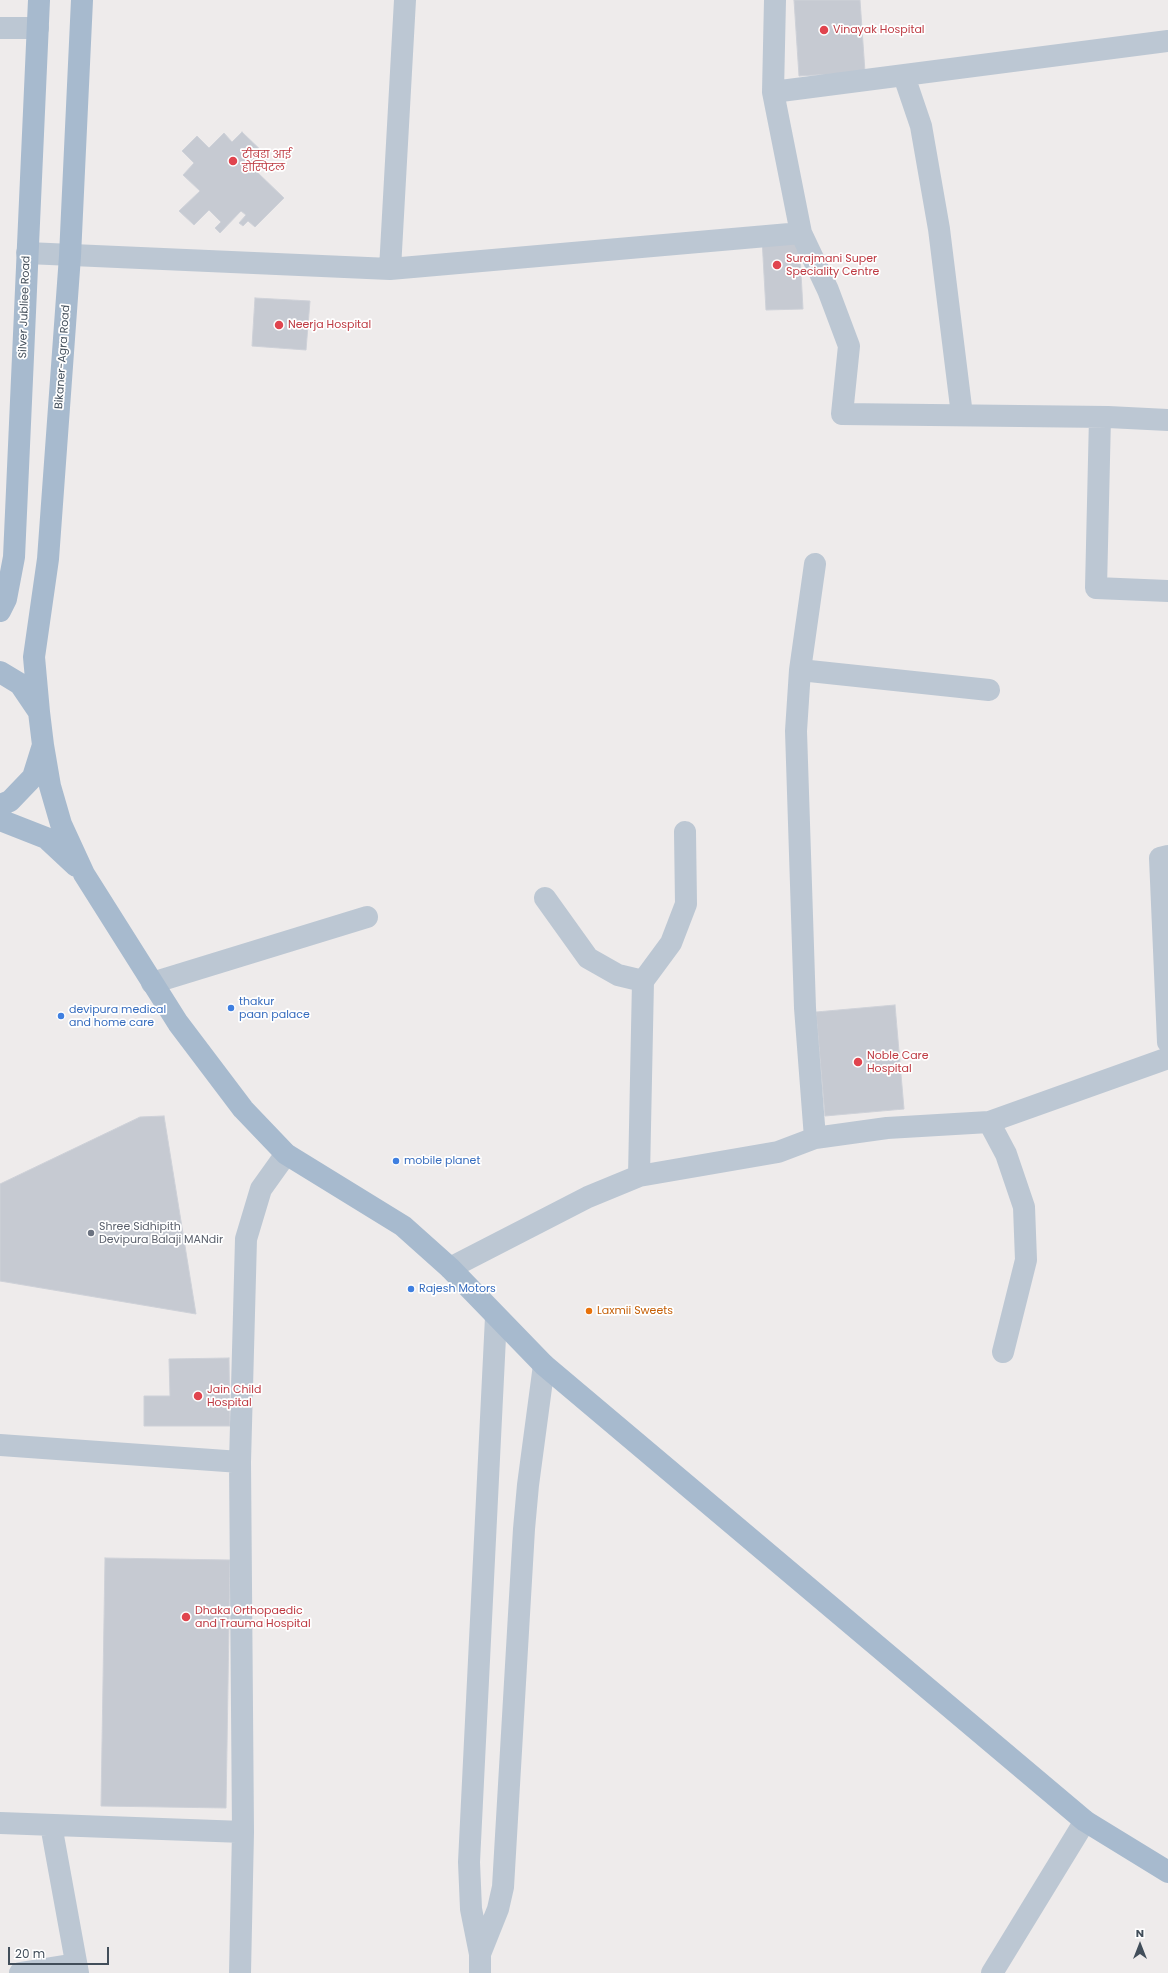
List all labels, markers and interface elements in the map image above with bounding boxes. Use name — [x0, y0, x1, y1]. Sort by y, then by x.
place label: Vinayak Hospital — [833, 23, 925, 37]
marker: Vinayak Hospital — [818, 24, 830, 36]
place label: टीबड़ा आई होस्पिटल — [242, 148, 291, 174]
marker: टीबड़ा आई होस्पिटल — [227, 155, 239, 167]
place label: Surajmani Super Speciality Centre — [786, 252, 879, 278]
street label: Silver Jubliee Road — [17, 255, 33, 359]
marker: Surajmani Super Speciality Centre — [771, 259, 783, 271]
street label: Bikaner-Agra Road — [53, 304, 73, 410]
place label: Neerja Hospital — [288, 318, 371, 332]
marker: Neerja Hospital — [273, 319, 285, 331]
place label: thakur paan palace — [239, 995, 310, 1021]
place label: devipura medical and home care — [69, 1003, 166, 1029]
marker: thakur paan palace — [226, 1003, 236, 1013]
marker: devipura medical and home care — [56, 1011, 66, 1021]
place label: Noble Care Hospital — [867, 1049, 929, 1075]
marker: Noble Care Hospital — [852, 1056, 864, 1068]
place label: mobile planet — [404, 1154, 480, 1168]
marker: mobile planet — [391, 1156, 401, 1166]
place label: Shree Sidhipith Devipura Balaji MANdir — [99, 1220, 223, 1246]
marker: Shree Sidhipith Devipura Balaji MANdir — [86, 1228, 96, 1238]
place label: Rajesh Motors — [419, 1282, 496, 1296]
marker: Rajesh Motors — [406, 1284, 416, 1294]
place label: Laxmii Sweets — [597, 1304, 673, 1318]
marker: Laxmii Sweets — [584, 1306, 594, 1316]
place label: Jain Child Hospital — [207, 1383, 261, 1409]
marker: Jain Child Hospital — [192, 1390, 204, 1402]
place label: Dhaka Orthopaedic and Trauma Hospital — [195, 1604, 311, 1630]
marker: Dhaka Orthopaedic and Trauma Hospital — [180, 1611, 192, 1623]
north arrow — [1120, 1925, 1160, 1965]
text: N — [1136, 1925, 1144, 1941]
scale bar — [10, 1939, 111, 1965]
text: 20 m — [15, 1945, 45, 1962]

